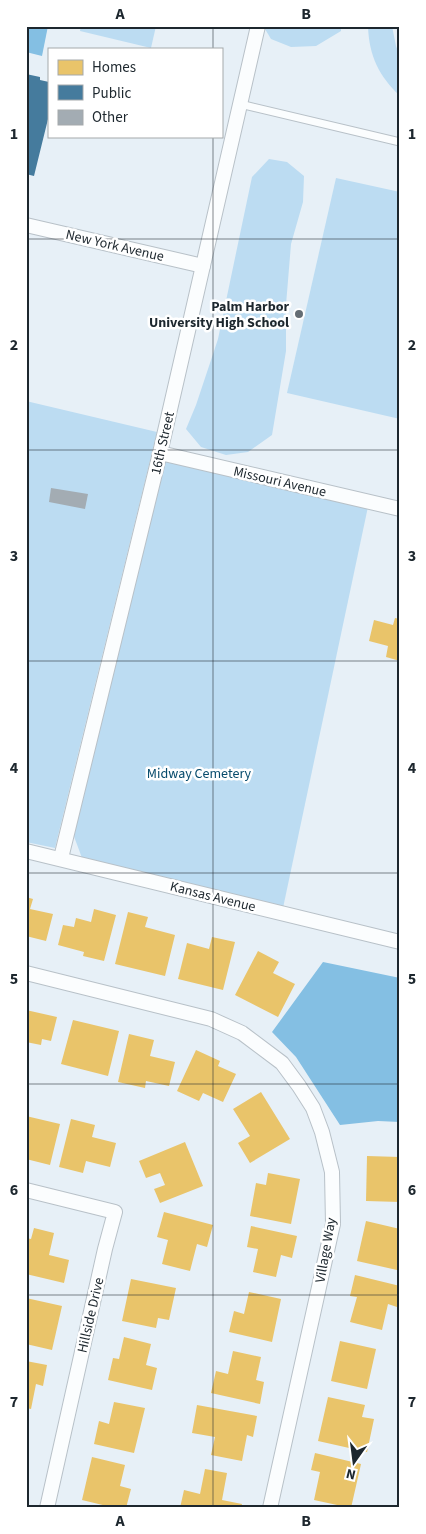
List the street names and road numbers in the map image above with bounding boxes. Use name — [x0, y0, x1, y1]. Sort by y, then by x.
street label: New York Avenue — [64, 225, 166, 267]
street label: 16th Street — [146, 409, 180, 477]
street label: Missouri Avenue — [231, 462, 328, 502]
street label: Kansas Avenue — [168, 877, 258, 917]
street label: Village Way — [310, 1216, 342, 1284]
street label: Hillside Drive — [73, 1275, 109, 1355]

